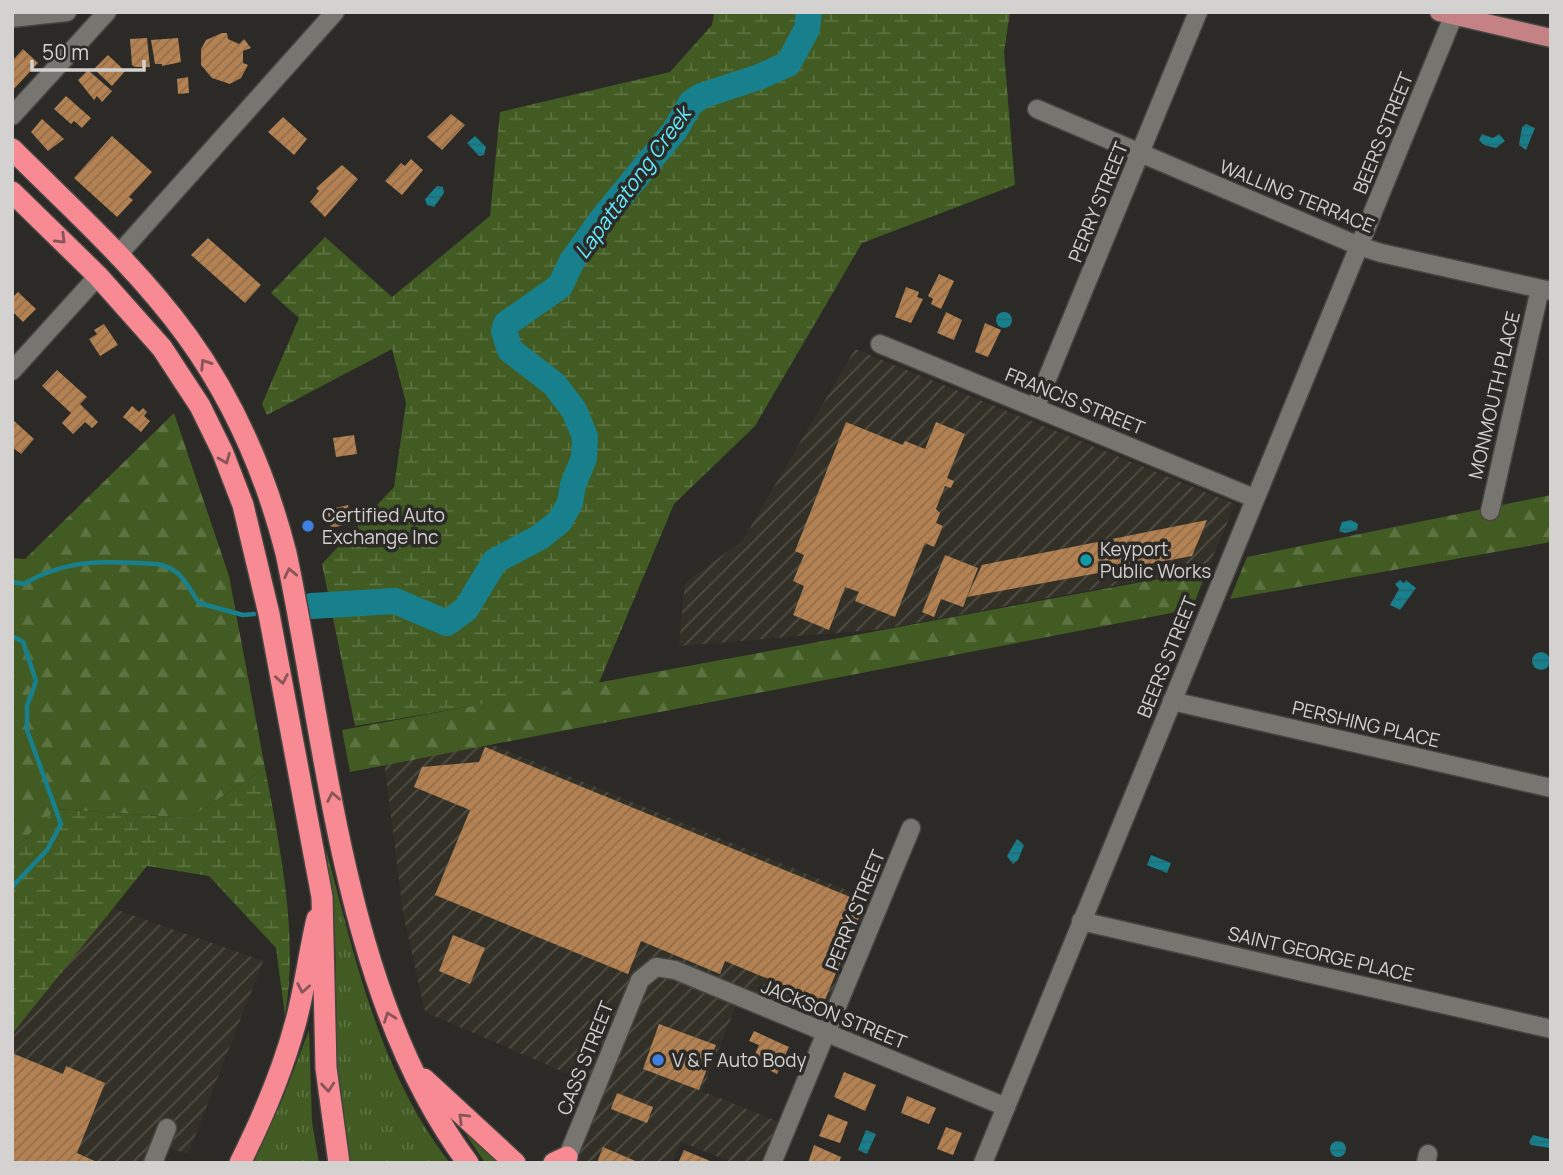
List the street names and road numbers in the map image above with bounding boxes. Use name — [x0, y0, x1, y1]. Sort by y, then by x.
street label: BEERS STREET — [1347, 68, 1419, 198]
street label: PERRY STREET — [1062, 137, 1134, 266]
street label: WALLING TERRACE — [1216, 153, 1378, 239]
street label: MONMOUTH PLACE — [1462, 309, 1526, 481]
street label: FRANCIS STREET — [1001, 361, 1149, 441]
street label: BEERS STREET — [1131, 592, 1203, 722]
street label: PERSHING PLACE — [1290, 694, 1442, 754]
street label: PERRY STREET — [819, 845, 891, 974]
street label: SAINT GEORGE PLACE — [1225, 920, 1417, 988]
street label: JACKSON STREET — [757, 973, 911, 1055]
street label: CASS STREET — [550, 997, 620, 1119]

